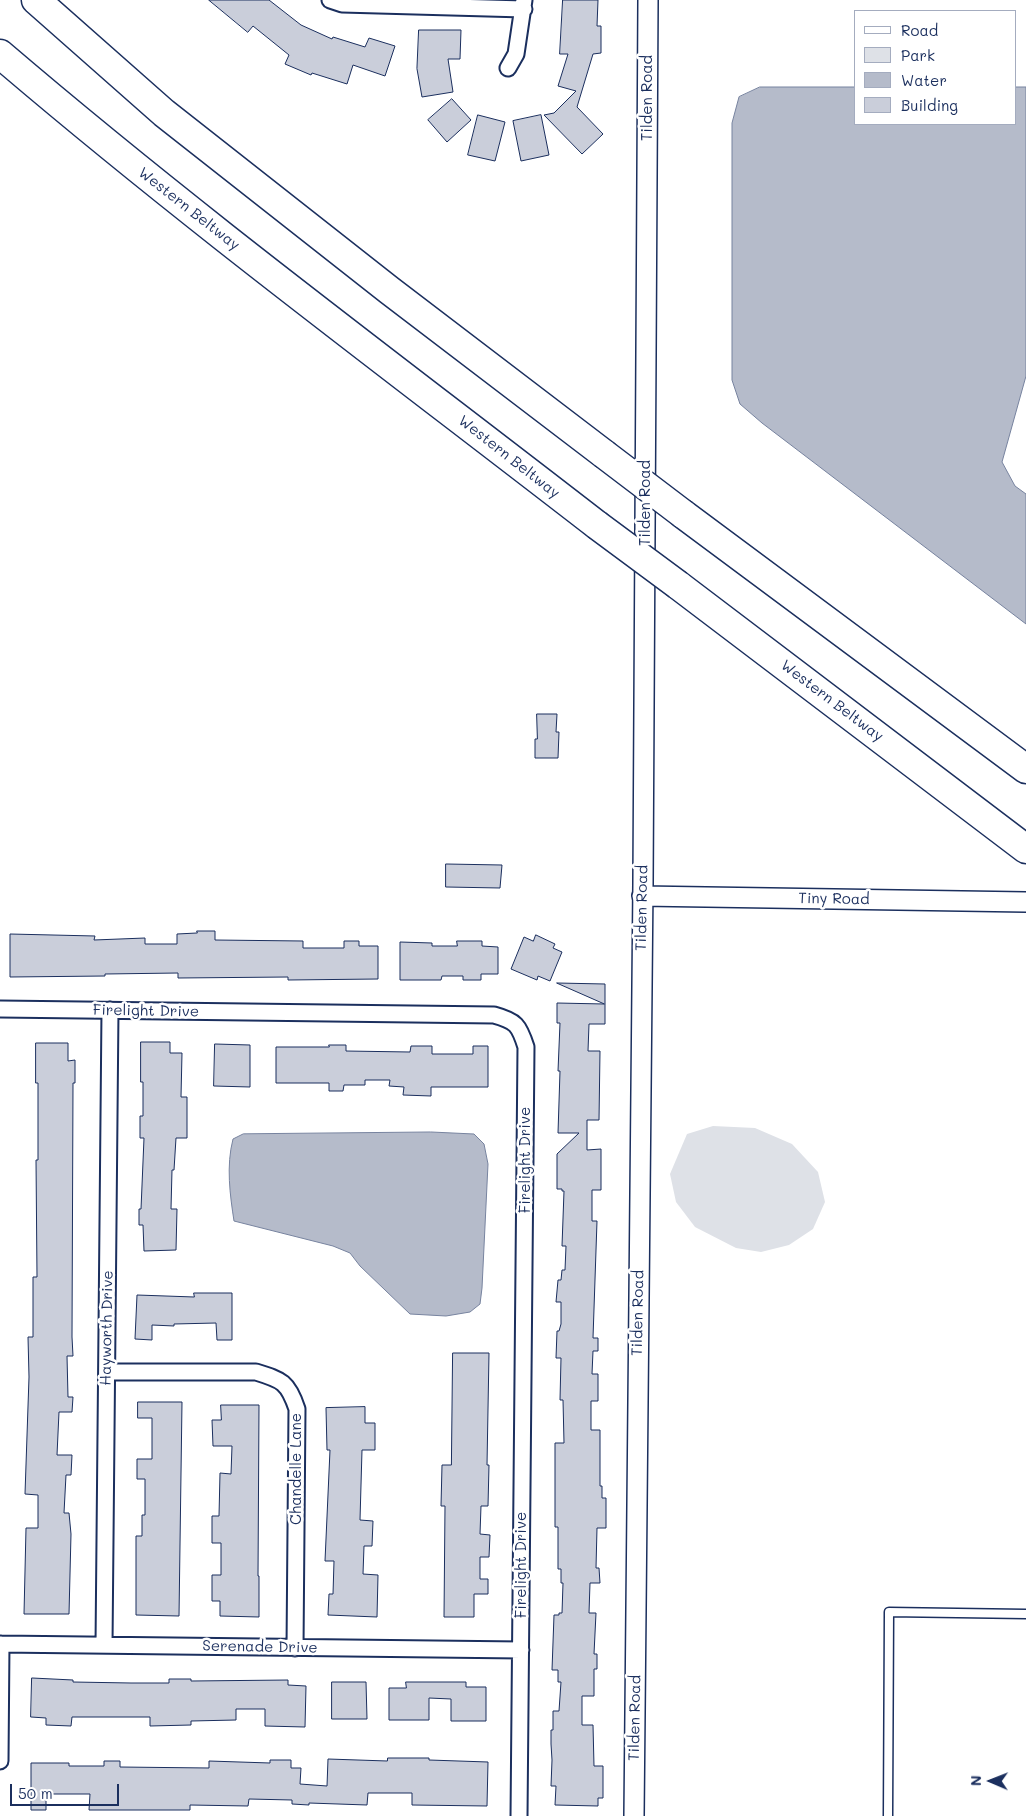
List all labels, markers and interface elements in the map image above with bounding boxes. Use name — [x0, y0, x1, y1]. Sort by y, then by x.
legend — [854, 10, 1016, 125]
text: Road — [901, 20, 938, 40]
text: Park — [901, 45, 935, 65]
street label: Tilden Road — [638, 55, 656, 141]
text: Water — [901, 70, 947, 90]
text: Building — [901, 95, 958, 115]
street label: Western Beltway — [135, 164, 243, 254]
street label: Western Beltway — [455, 412, 563, 502]
street label: Tilden Road — [636, 460, 654, 546]
street label: Western Beltway — [777, 656, 887, 746]
street label: Tilden Road — [632, 865, 652, 951]
street label: Tiny Road — [798, 889, 870, 909]
street label: Firelight Drive — [93, 1001, 199, 1021]
street label: Firelight Drive — [516, 1107, 534, 1213]
street label: Hayworth Drive — [97, 1270, 117, 1386]
street label: Tilden Road — [628, 1270, 648, 1356]
street label: Chandelle Lane — [287, 1413, 305, 1525]
street label: Firelight Drive — [512, 1512, 530, 1618]
street label: Serenade Drive — [202, 1637, 318, 1657]
street label: Tilden Road — [625, 1675, 645, 1761]
north arrow — [966, 1756, 1016, 1806]
scale bar — [12, 1774, 121, 1806]
text: N — [966, 1775, 985, 1786]
text: 50 m — [18, 1783, 53, 1803]

